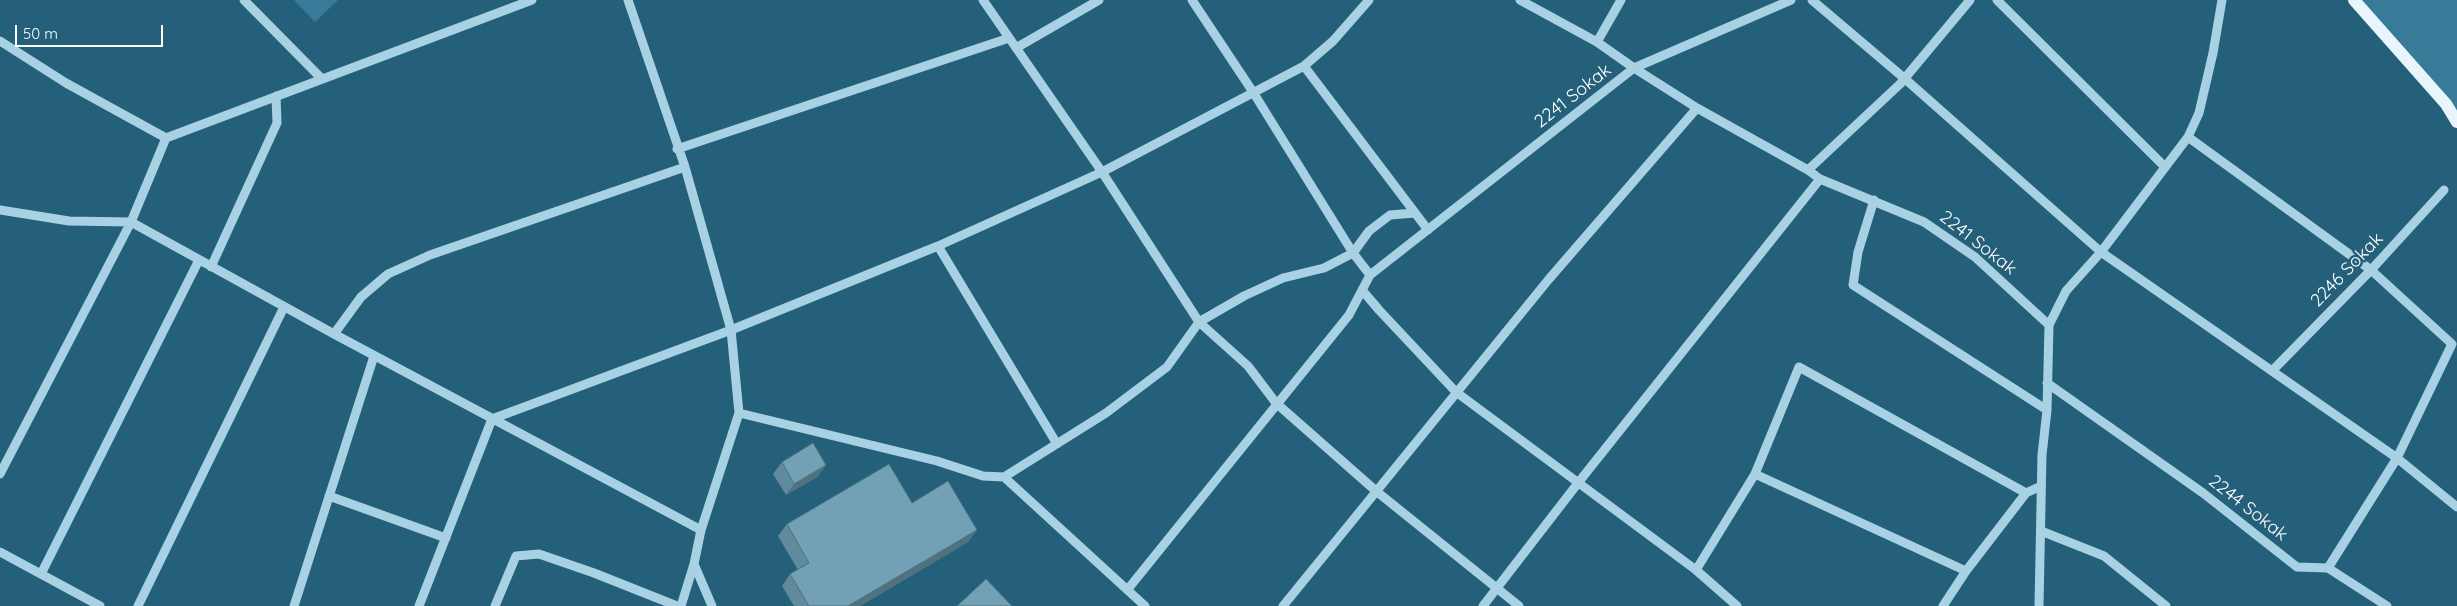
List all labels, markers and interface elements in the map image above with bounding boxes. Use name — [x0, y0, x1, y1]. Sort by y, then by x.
scale bar — [18, 15, 165, 47]
text: 50 m — [23, 24, 58, 43]
street label: 2241 Sokak — [1530, 59, 1616, 133]
street label: 2241 Sokak — [1935, 206, 2021, 280]
street label: 2246 Sokak — [2306, 228, 2388, 312]
street label: 2244 Sokak — [2204, 470, 2292, 546]

